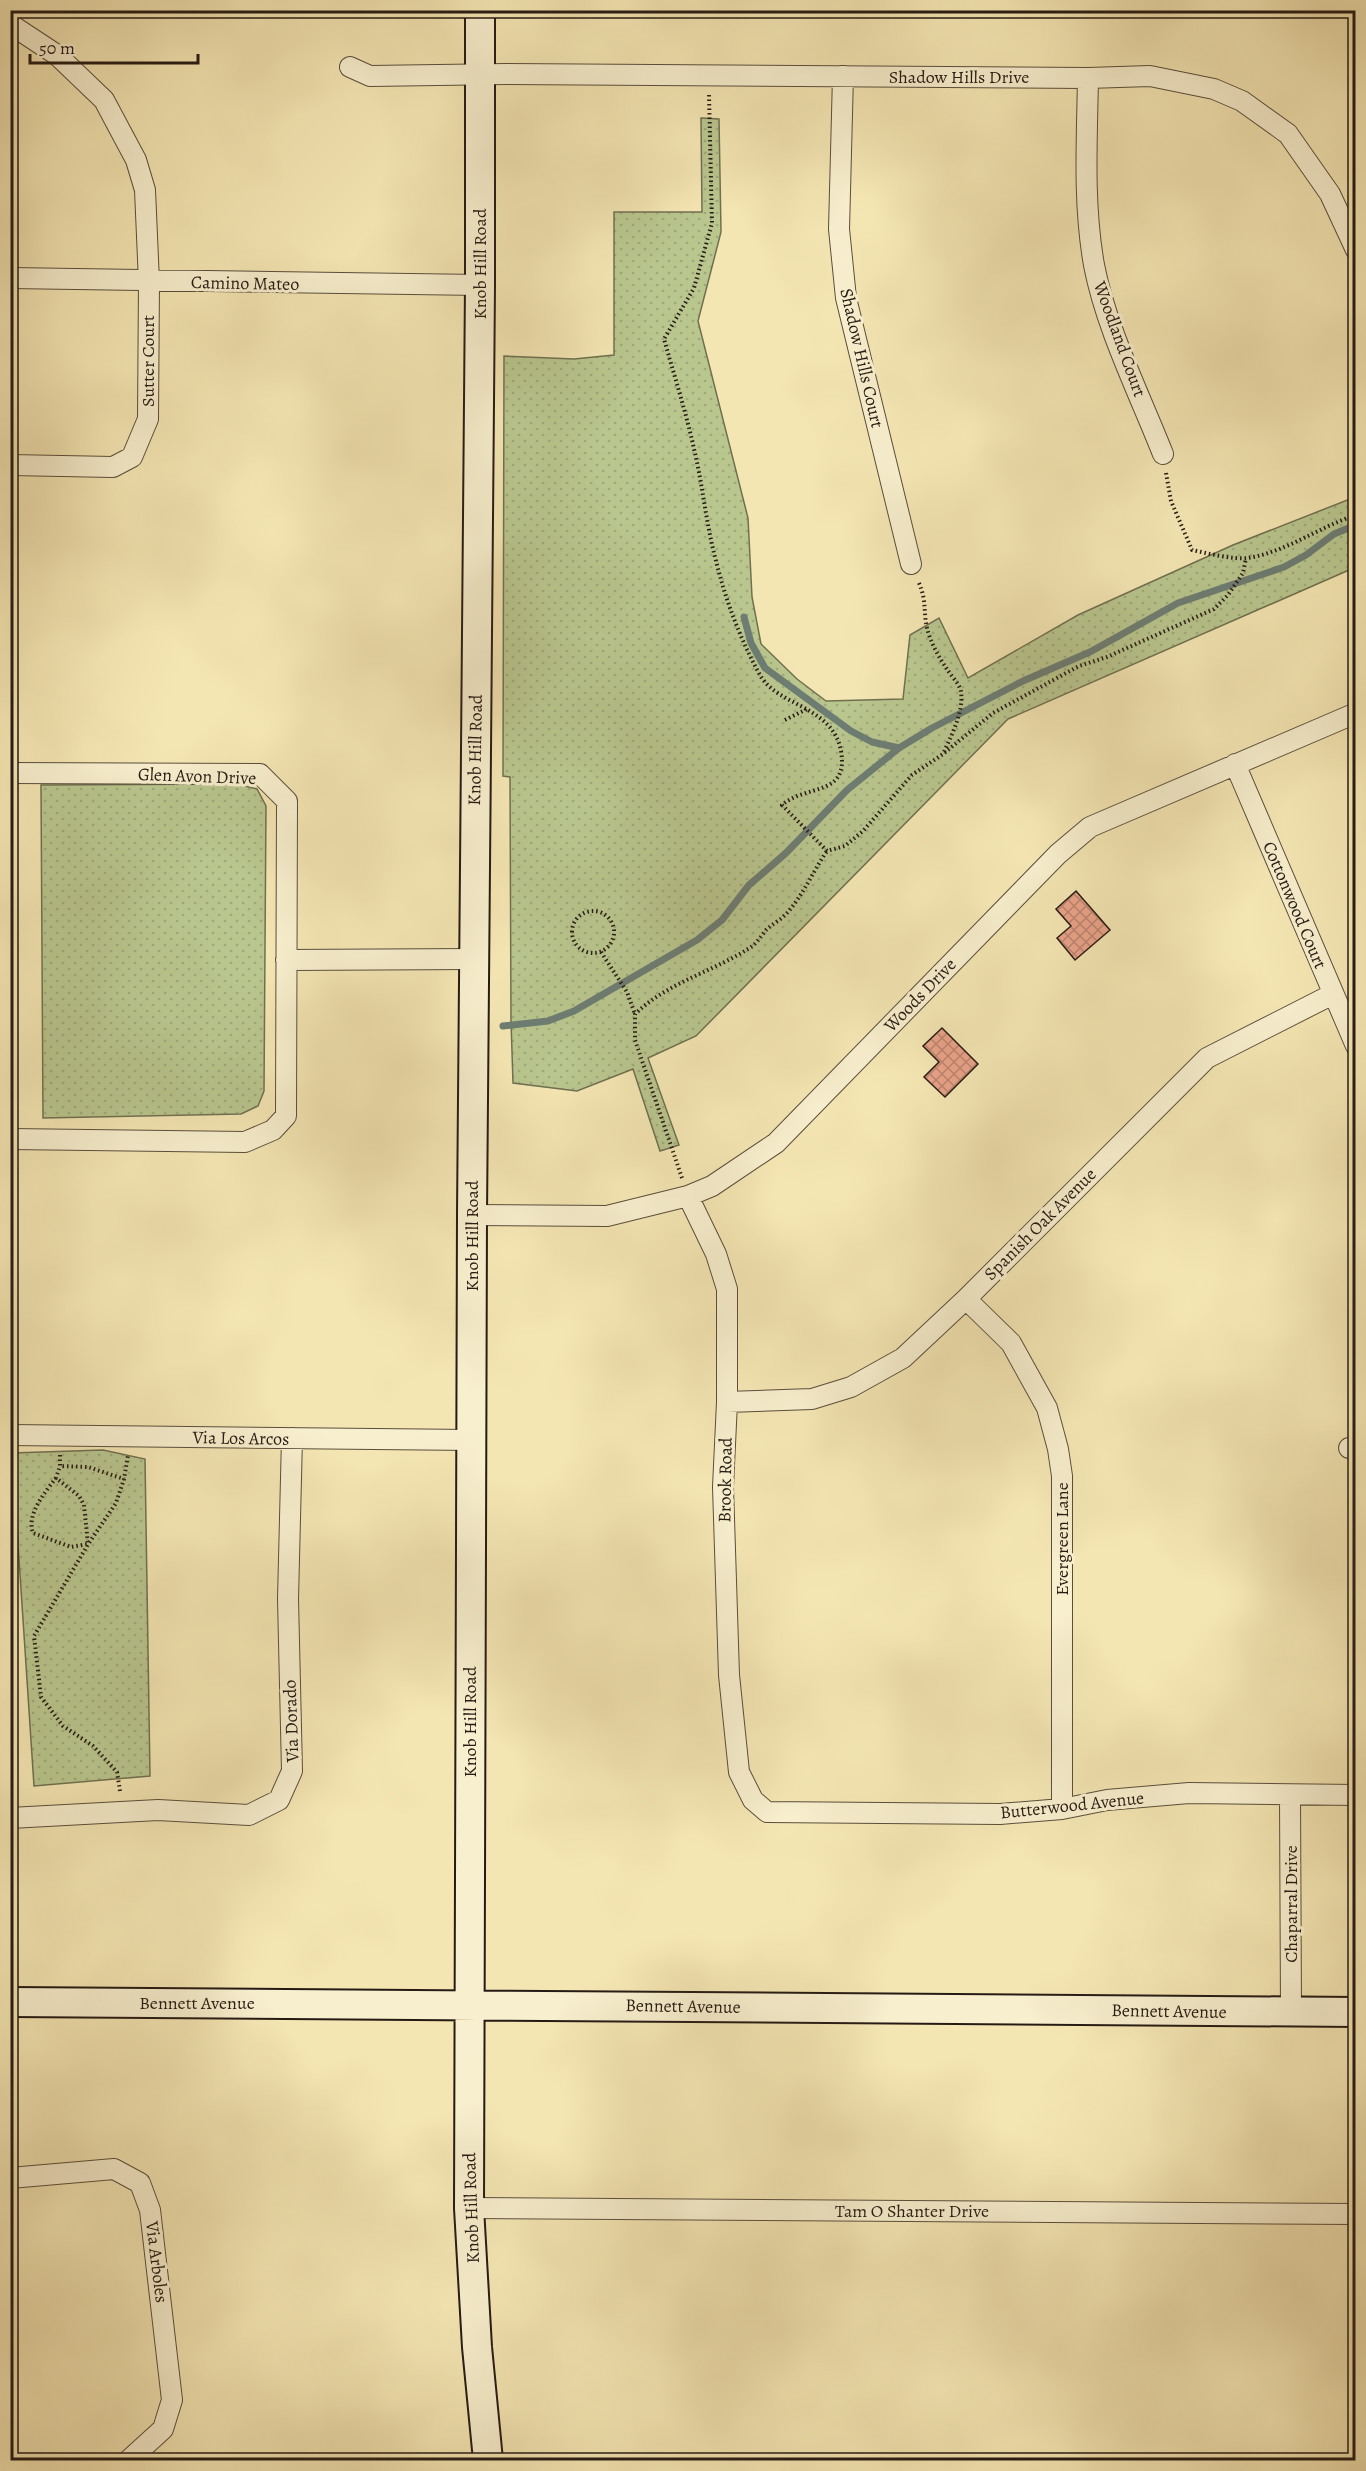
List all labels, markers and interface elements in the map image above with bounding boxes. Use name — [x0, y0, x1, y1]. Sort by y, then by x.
scale bar — [30, 27, 198, 65]
text: 50 m — [39, 36, 75, 60]
street label: Shadow Hills Drive — [889, 65, 1029, 89]
street label: Knob Hill Road — [468, 208, 492, 320]
street label: Camino Mateo — [191, 270, 299, 296]
street label: Woodland Court — [1088, 277, 1152, 400]
street label: Shadow Hills Court — [834, 286, 890, 430]
street label: Sutter Court — [136, 315, 160, 407]
street label: Knob Hill Road — [462, 694, 488, 806]
street label: Glen Avon Drive — [137, 762, 257, 790]
street label: Cottonwood Court — [1257, 838, 1333, 972]
street label: Woods Drive — [878, 953, 961, 1038]
street label: Spanish Oak Avenue — [979, 1163, 1101, 1285]
street label: Knob Hill Road — [460, 1180, 484, 1292]
street label: Via Los Arcos — [191, 1425, 290, 1451]
street label: Brook Road — [712, 1437, 738, 1523]
street label: Evergreen Lane — [1050, 1482, 1074, 1596]
street label: Knob Hill Road — [458, 1666, 482, 1778]
street label: Via Dorado — [278, 1679, 304, 1764]
street label: Butterwood Avenue — [999, 1785, 1145, 1825]
street label: Chaparral Drive — [1279, 1845, 1303, 1963]
street label: Bennett Avenue — [139, 1991, 255, 2015]
street label: Bennett Avenue — [625, 1993, 741, 2019]
street label: Bennett Avenue — [1111, 1998, 1227, 2024]
street label: Knob Hill Road — [457, 2152, 485, 2264]
street label: Tam O Shanter Drive — [835, 2199, 989, 2223]
street label: Via Arboles — [140, 2219, 174, 2304]

